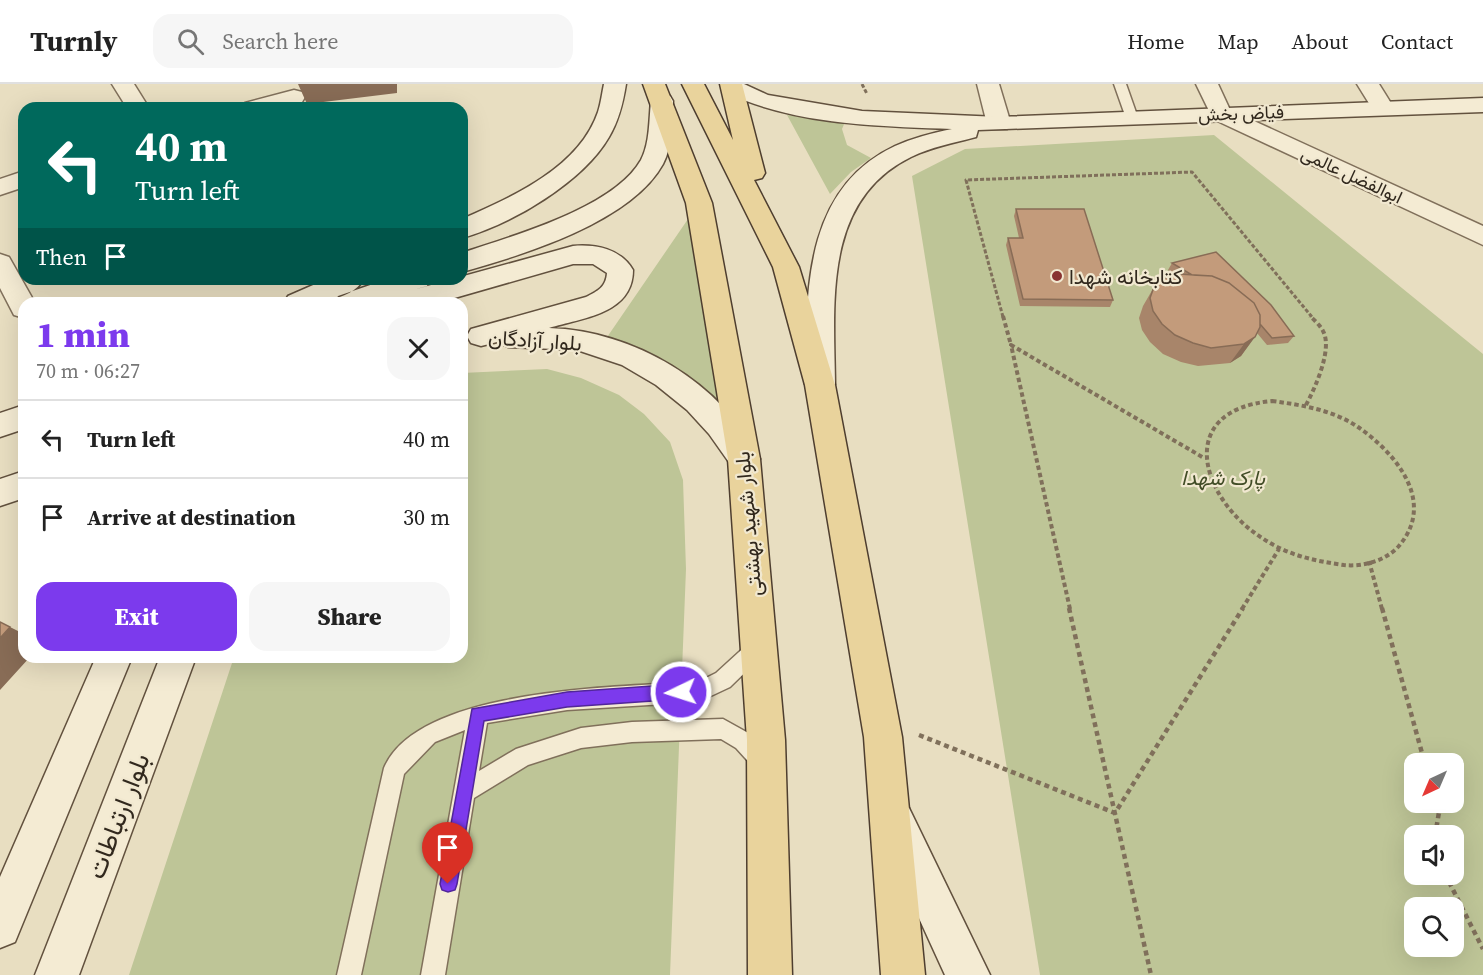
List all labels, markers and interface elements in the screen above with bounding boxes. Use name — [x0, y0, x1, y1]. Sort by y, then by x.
search box — [153, 14, 573, 68]
text: Turnly — [30, 22, 117, 60]
icon: search — [174, 25, 207, 58]
text: Search here — [222, 26, 338, 56]
text: Home — [1127, 27, 1185, 56]
text: Map — [1218, 27, 1259, 56]
text: About — [1292, 27, 1348, 56]
text: Contact — [1381, 27, 1453, 56]
street label: فیاض بخش — [1198, 99, 1284, 127]
text: 40 m — [135, 117, 228, 175]
icon: left — [36, 126, 114, 204]
street label: ابوالفضل عالمی — [1297, 141, 1407, 209]
text: Turn left — [135, 172, 239, 209]
icon: arrive — [99, 240, 132, 273]
text: Then — [36, 242, 87, 272]
place label: کتابخانه شهدا — [1069, 262, 1183, 291]
marker: کتابخانه شهدا — [1050, 269, 1064, 283]
text: 1 min — [36, 310, 130, 359]
button: close — [387, 317, 450, 380]
street label: بلوار آزادگان — [487, 322, 583, 358]
text: 70 m · 06:27 — [36, 357, 140, 385]
icon: left — [36, 423, 69, 456]
text: Turn left — [87, 424, 175, 454]
text: 40 m — [403, 424, 450, 454]
street label: بلوار شهید بهشتی — [727, 450, 769, 598]
park label: پارک شهدا — [1181, 463, 1265, 492]
icon: arrive — [36, 501, 69, 534]
text: Arrive at destination — [87, 502, 296, 532]
text: 30 m — [403, 502, 450, 532]
button: Exit — [36, 582, 237, 651]
button: Share — [249, 582, 450, 651]
position arrow — [649, 660, 713, 724]
street label: بلوار ارتباطات — [78, 748, 158, 884]
north arrow — [1404, 753, 1464, 813]
map controls — [1404, 753, 1464, 957]
pin — [422, 822, 473, 884]
button: sound — [1404, 825, 1464, 885]
icon: arrive — [431, 831, 464, 864]
button: search — [1404, 897, 1464, 957]

